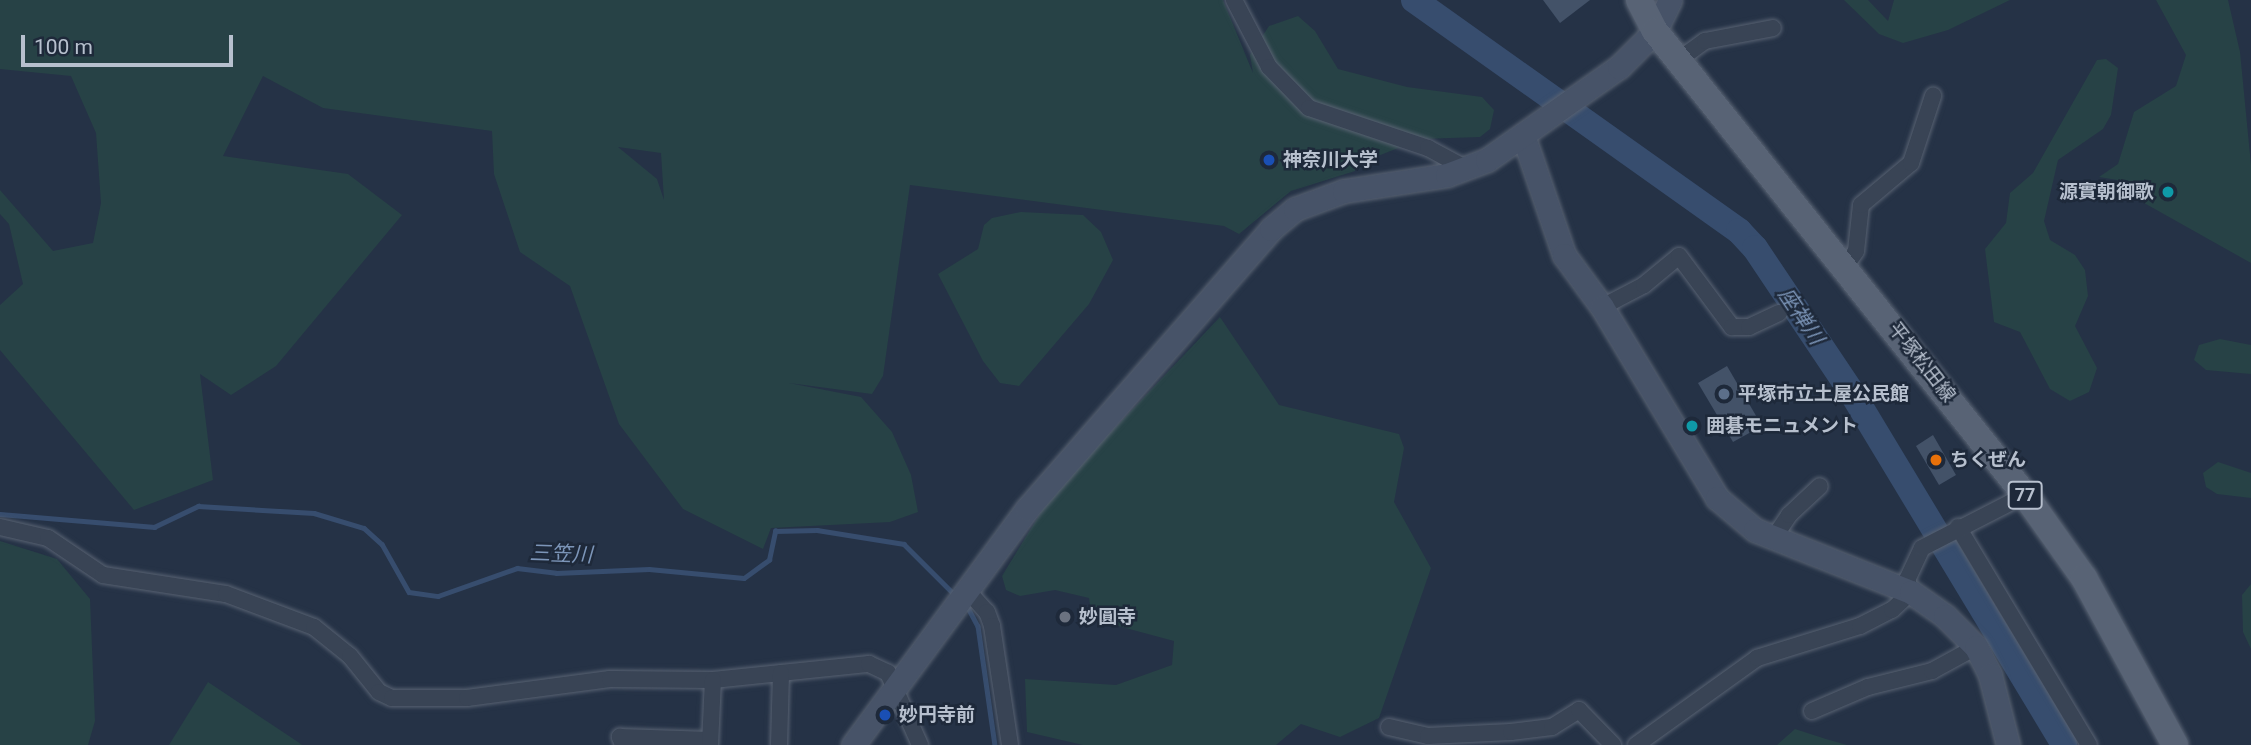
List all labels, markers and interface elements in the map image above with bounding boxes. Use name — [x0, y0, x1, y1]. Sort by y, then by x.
scale bar — [24, 21, 236, 65]
text: 100 m — [34, 35, 93, 59]
place label: 神奈川大学 — [1283, 149, 1378, 171]
marker: 神奈川大学 — [1261, 152, 1277, 168]
place label: 源實朝御歌 — [2059, 181, 2154, 203]
marker: 源實朝御歌 — [2160, 184, 2176, 200]
water label: 座禅川 — [1773, 283, 1829, 349]
street label: 平塚松田線 — [1884, 318, 1960, 406]
place label: 平塚市立土屋公民館 — [1738, 383, 1909, 405]
marker: 平塚市立土屋公民館 — [1716, 386, 1732, 402]
place label: 囲碁モニュメント — [1706, 415, 1858, 437]
marker: 囲碁モニュメント — [1684, 418, 1700, 434]
place label: ちくぜん — [1950, 449, 2026, 471]
marker: ちくぜん — [1928, 452, 1944, 468]
road number: 77 — [2008, 480, 2042, 509]
water label: 三笠川 — [529, 540, 593, 568]
place label: 妙圓寺 — [1079, 606, 1136, 628]
marker: 妙圓寺 — [1057, 609, 1073, 625]
place label: 妙円寺前 — [899, 704, 975, 726]
marker: 妙円寺前 — [877, 707, 893, 723]

